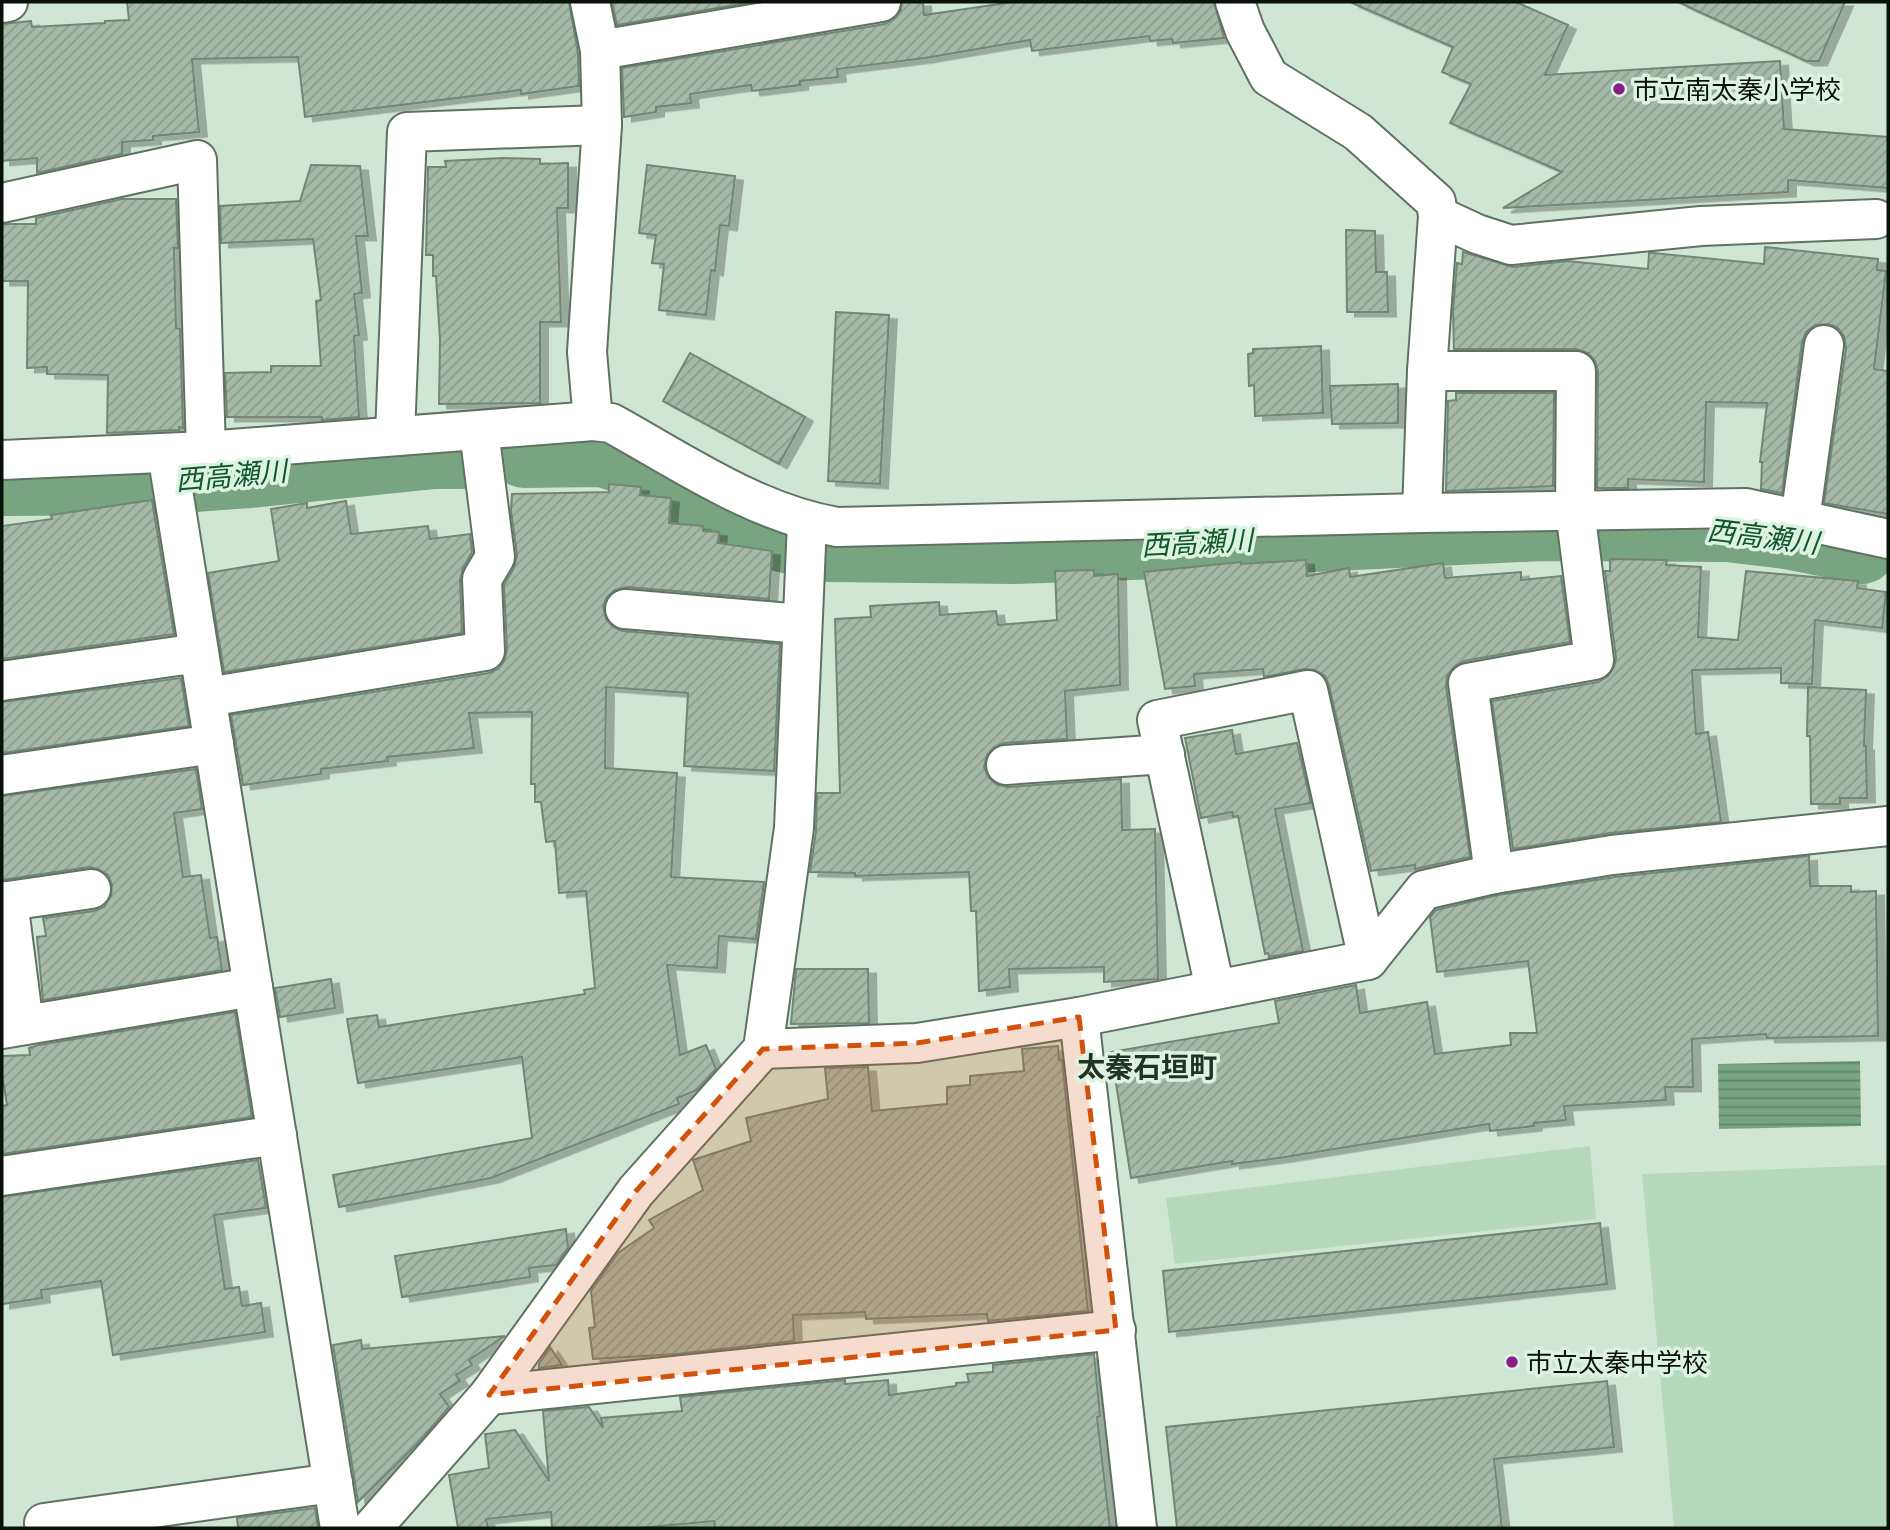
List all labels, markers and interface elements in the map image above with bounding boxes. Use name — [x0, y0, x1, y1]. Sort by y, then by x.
place label: 市立南太秦小学校 — [1633, 73, 1841, 106]
marker: 市立南太秦小学校 — [1611, 81, 1627, 97]
water label: 西高瀬川 — [174, 452, 291, 497]
water label: 西高瀬川 — [1705, 512, 1824, 561]
water label: 西高瀬川 — [1140, 521, 1257, 562]
district label: 太秦石垣町 — [1077, 1049, 1217, 1084]
place label: 市立太秦中学校 — [1526, 1346, 1708, 1379]
marker: 市立太秦中学校 — [1504, 1354, 1520, 1370]

